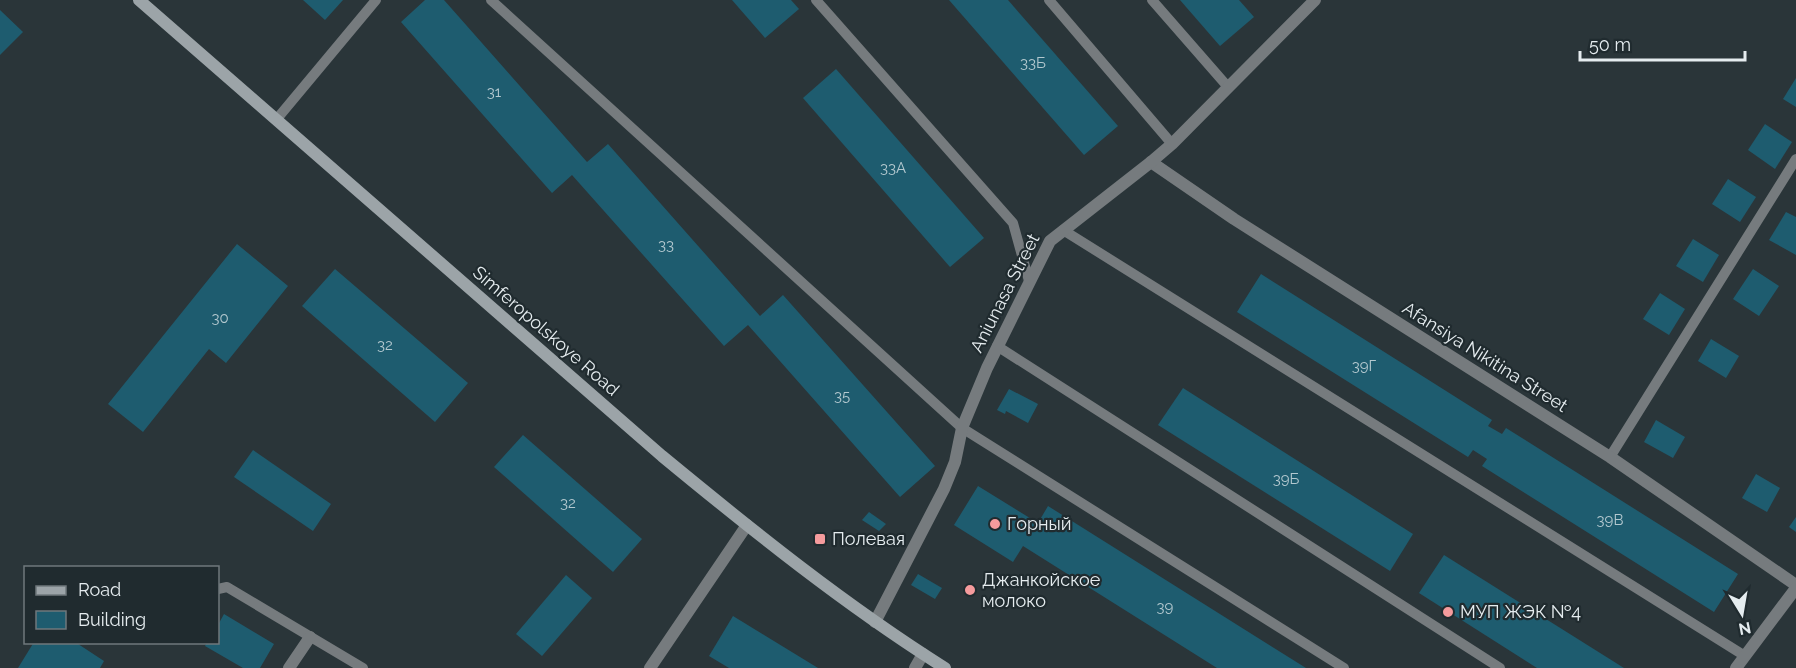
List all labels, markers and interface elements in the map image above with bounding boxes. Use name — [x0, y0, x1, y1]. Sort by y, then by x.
scale bar — [1580, 24, 1745, 62]
text: 50 m — [1589, 34, 1631, 55]
house number: 33Б — [1020, 54, 1046, 72]
house number: 31 — [487, 83, 502, 101]
house number: 33А — [880, 159, 906, 177]
street label: Aniunasa Street — [966, 230, 1044, 356]
house number: 33 — [658, 236, 674, 254]
street label: Simferopolskoye Road — [469, 261, 624, 400]
street label: Afansiya Nikitina Street — [1399, 297, 1572, 416]
house number: 30 — [211, 309, 229, 327]
house number: 32 — [377, 336, 393, 354]
house number: 39Г — [1352, 357, 1377, 375]
house number: 35 — [834, 387, 850, 405]
house number: 39Б — [1273, 470, 1300, 488]
house number: 32 — [560, 494, 576, 512]
house number: 39В — [1597, 511, 1623, 529]
place label: Горный — [1007, 513, 1072, 534]
marker: Горный — [988, 517, 1002, 531]
place label: Полевая — [832, 528, 905, 549]
marker: Полевая — [813, 532, 827, 546]
legend — [24, 566, 219, 644]
place label: Джанкойское молоко — [982, 569, 1101, 611]
text: Road — [78, 579, 121, 600]
marker: Джанкойское молоко — [963, 583, 977, 597]
north arrow — [1712, 584, 1772, 644]
house number: 39 — [1157, 598, 1174, 616]
place label: МУП ЖЭК №4 — [1460, 601, 1581, 622]
marker: МУП ЖЭК №4 — [1441, 605, 1455, 619]
text: Building — [78, 609, 146, 630]
text: N — [1737, 618, 1753, 639]

